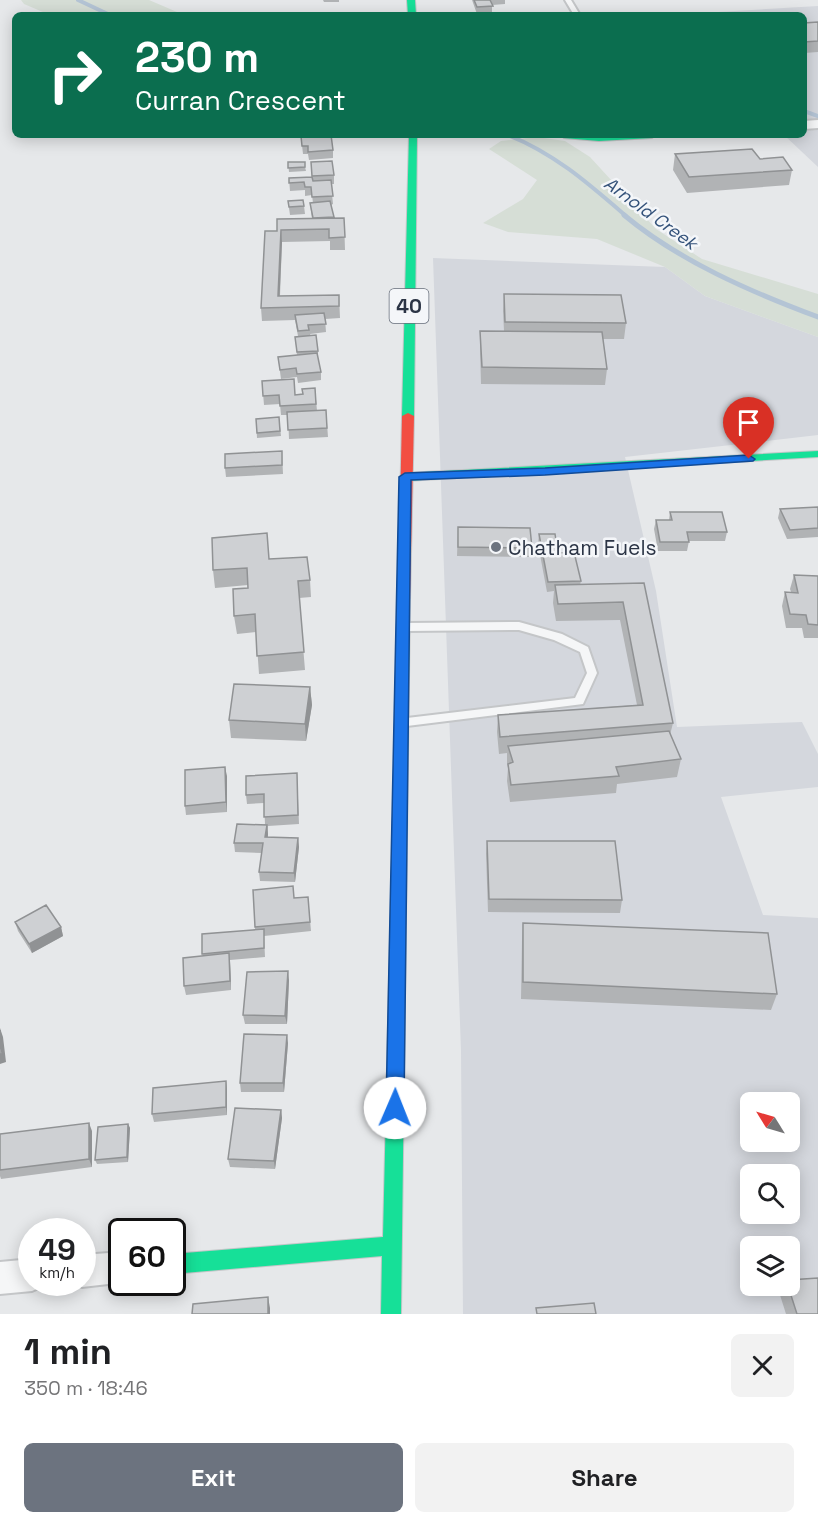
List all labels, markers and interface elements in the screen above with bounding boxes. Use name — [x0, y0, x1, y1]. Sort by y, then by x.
text: 230 m — [135, 31, 259, 84]
icon: right — [36, 36, 114, 114]
text: Curran Crescent — [135, 83, 346, 118]
water label: Arnold Creek — [600, 171, 704, 256]
road number: 40 — [390, 289, 428, 323]
pin — [723, 397, 774, 459]
icon: arrive — [732, 406, 765, 439]
place label: Chatham Fuels — [508, 534, 657, 561]
marker: Chatham Fuels — [489, 540, 503, 554]
position arrow — [363, 1076, 427, 1140]
north arrow — [740, 1092, 800, 1152]
map controls — [740, 1092, 800, 1296]
button: search — [740, 1164, 800, 1224]
speed limit sign: 60 — [108, 1218, 186, 1296]
text: 49 — [38, 1230, 76, 1269]
button: layers — [740, 1236, 800, 1296]
text: km/h — [39, 1263, 75, 1282]
text: 1 min — [24, 1329, 112, 1375]
button: close — [731, 1334, 794, 1397]
text: 350 m · 18:46 — [24, 1375, 148, 1401]
button: Exit — [24, 1443, 403, 1512]
button: Share — [415, 1443, 794, 1512]

